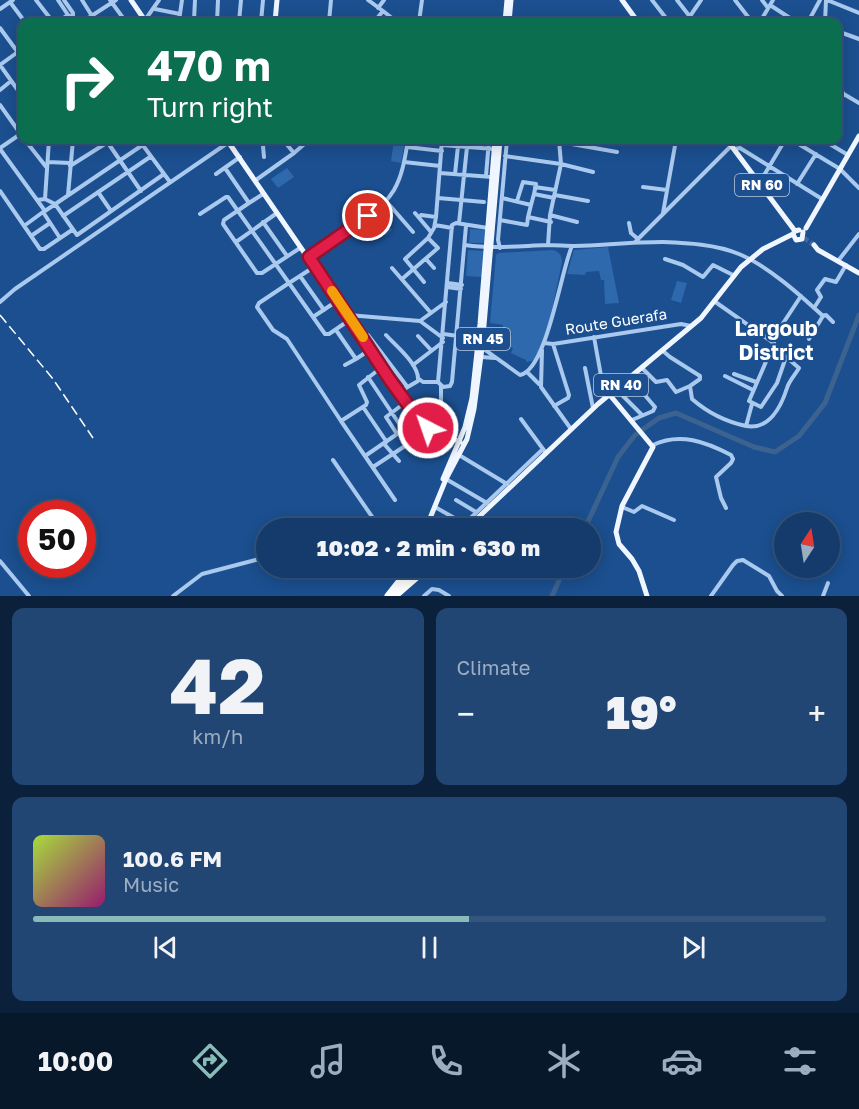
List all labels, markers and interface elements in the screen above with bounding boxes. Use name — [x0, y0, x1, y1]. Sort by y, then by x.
text: 470 m — [147, 40, 271, 90]
icon: right — [48, 42, 126, 120]
text: Turn right — [147, 91, 273, 123]
road number: RN 60 — [735, 174, 789, 196]
pin — [342, 190, 393, 241]
icon: arrive — [351, 199, 384, 232]
street label: Route Guerafa — [564, 304, 668, 338]
district label: Largoub District — [734, 315, 818, 365]
road number: RN 45 — [456, 328, 510, 350]
road number: RN 40 — [594, 374, 648, 396]
position arrow — [396, 396, 460, 460]
speed limit sign: 50 — [18, 500, 96, 578]
north arrow — [774, 512, 840, 578]
map controls — [774, 512, 840, 578]
text: 10:02 · 2 min · 630 m — [317, 534, 540, 561]
text: 42 — [170, 638, 266, 731]
text: Climate — [457, 655, 530, 679]
text: 19° — [606, 685, 677, 739]
text: − — [457, 694, 475, 733]
text: + — [808, 694, 826, 733]
text: km/h — [192, 724, 243, 748]
text: 100.6 FM — [123, 845, 222, 872]
text: Music — [123, 872, 179, 896]
icon: previous — [149, 931, 182, 964]
icon: pause — [413, 931, 446, 964]
icon: next — [677, 931, 710, 964]
icon: directions — [189, 1040, 231, 1082]
icon: music — [307, 1040, 349, 1082]
icon: phone — [425, 1040, 467, 1082]
icon: climate — [543, 1040, 585, 1082]
icon: car — [661, 1040, 703, 1082]
icon: filters — [779, 1040, 821, 1082]
text: 10:00 — [38, 1045, 113, 1077]

